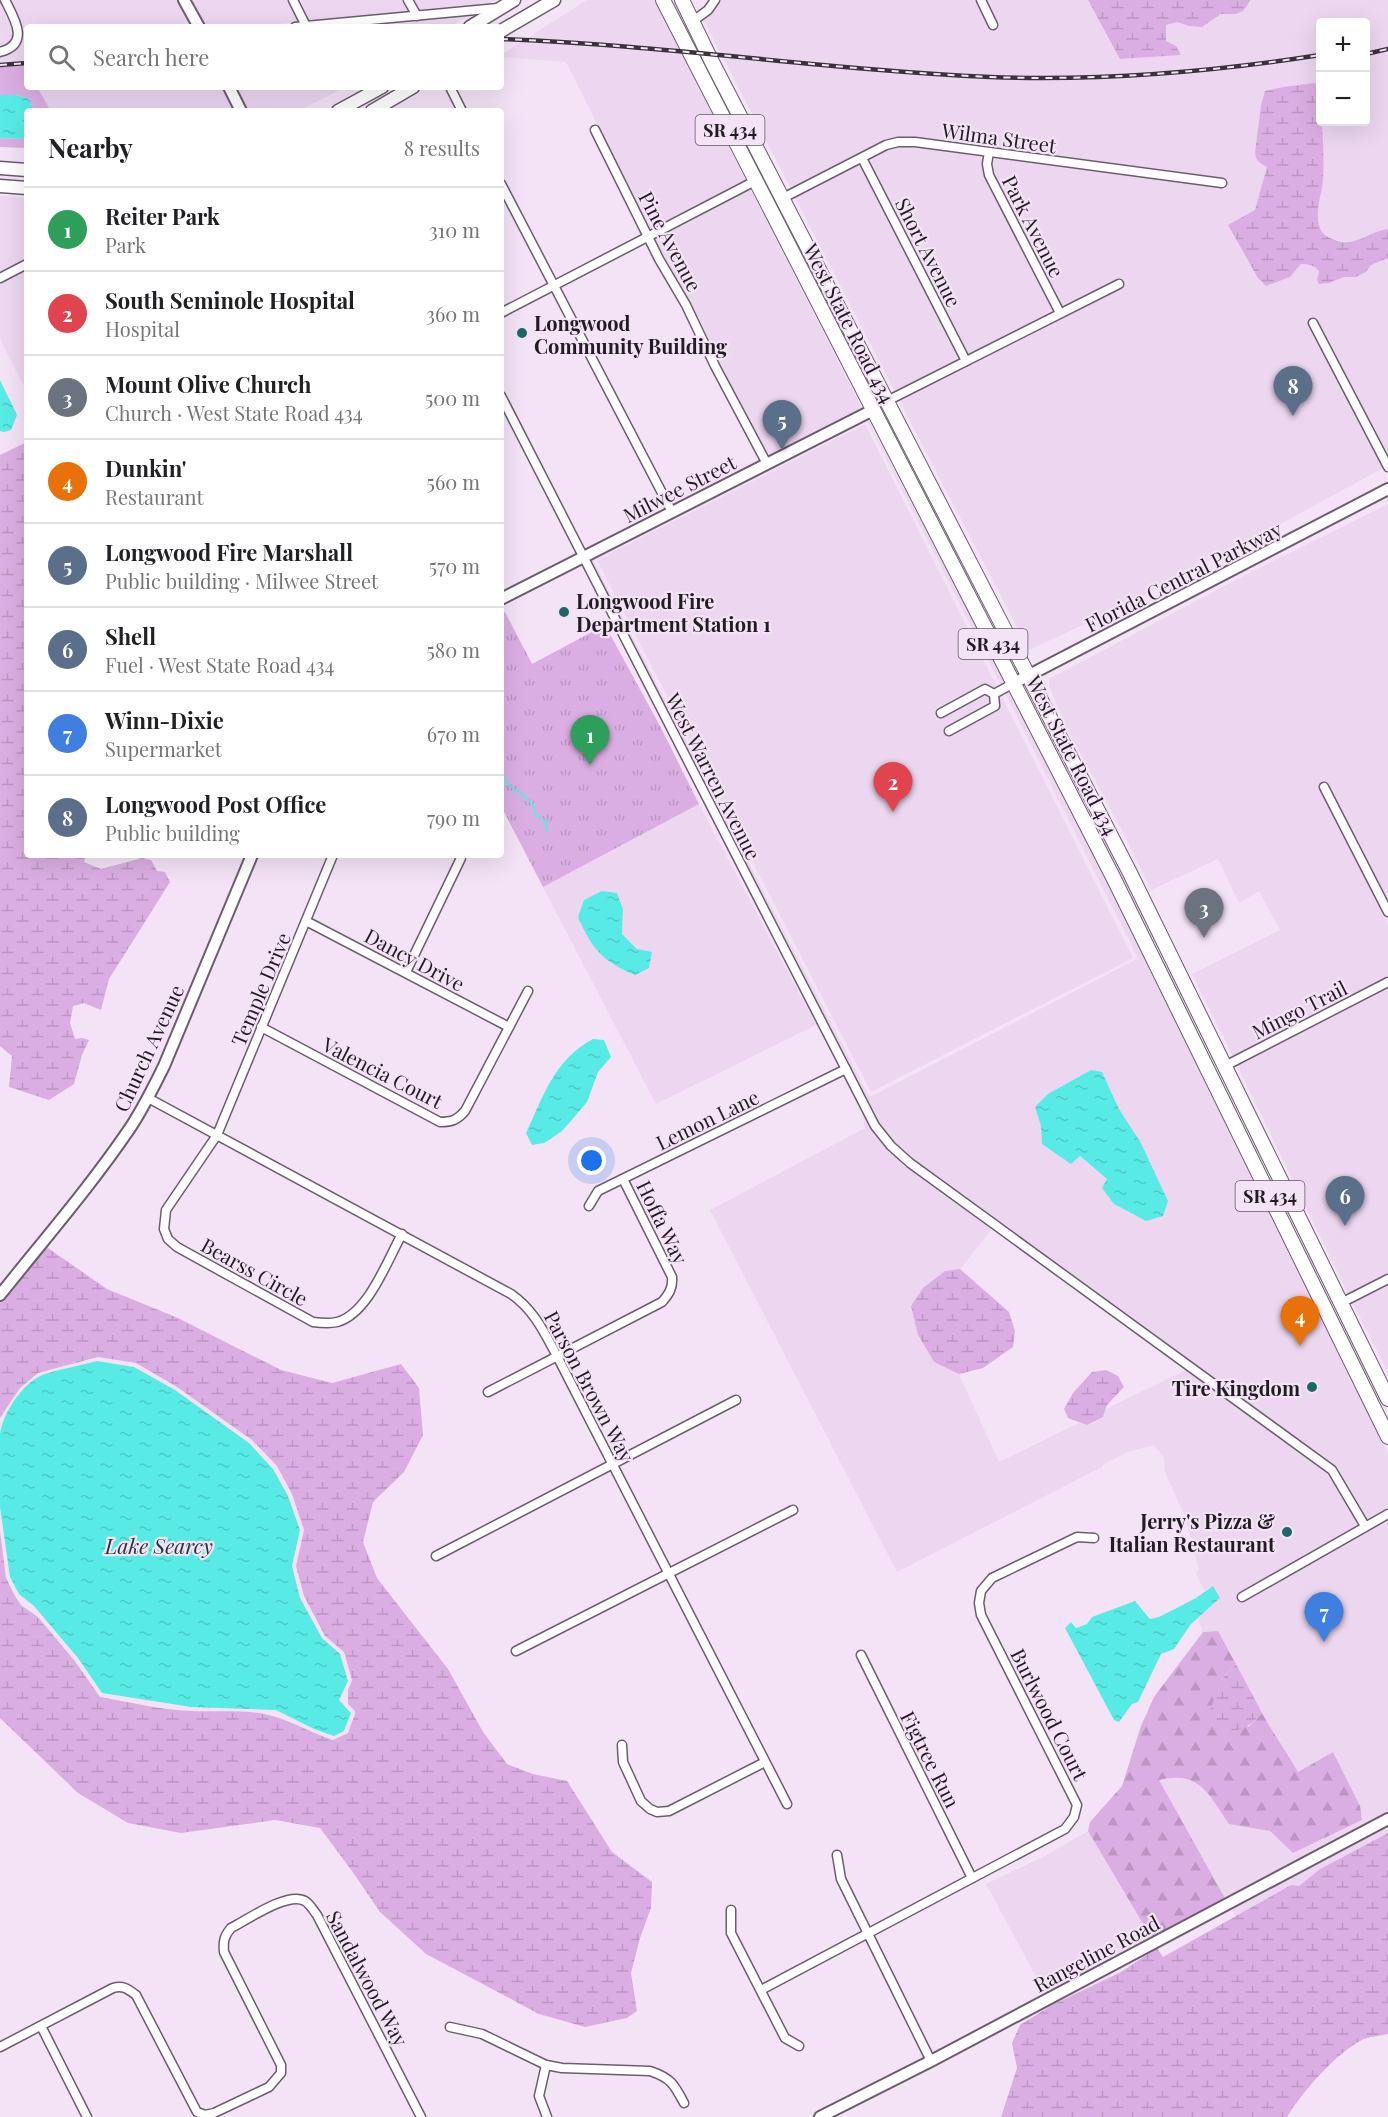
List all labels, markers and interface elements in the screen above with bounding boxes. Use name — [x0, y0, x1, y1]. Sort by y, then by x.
map controls — [1316, 18, 1370, 126]
button: + — [1316, 18, 1370, 72]
search box — [24, 24, 504, 90]
icon: search — [45, 41, 78, 74]
text: Search here — [93, 42, 209, 72]
button: − — [1316, 72, 1370, 126]
road number: SR 434 — [696, 115, 764, 145]
street label: Wilma Street — [939, 115, 1059, 159]
text: Nearby — [48, 130, 133, 165]
text: 8 results — [404, 134, 480, 161]
street label: Park Avenue — [997, 170, 1071, 282]
street label: Pine Avenue — [633, 186, 709, 296]
street label: Short Avenue — [890, 193, 968, 311]
text: Reiter Park — [105, 201, 220, 231]
text: 1 — [64, 216, 71, 243]
text: 310 m — [429, 216, 480, 243]
text: Park — [105, 231, 146, 258]
street label: West State Road 434 — [798, 238, 902, 408]
text: South Seminole Hospital — [105, 285, 355, 315]
text: 2 — [62, 300, 73, 327]
text: 360 m — [426, 300, 480, 327]
place label: Longwood Community Building — [534, 309, 727, 359]
text: Hospital — [105, 315, 180, 342]
marker: Longwood Community Building — [515, 326, 529, 340]
pin: 8 — [1274, 366, 1312, 416]
text: Mount Olive Church — [105, 369, 311, 399]
text: 3 — [63, 384, 72, 411]
text: 500 m — [425, 384, 480, 411]
text: Church · West State Road 434 — [105, 399, 363, 426]
pin: 5 — [762, 400, 802, 450]
street label: Milwee Street — [618, 448, 741, 528]
text: Dunkin' — [105, 453, 186, 483]
text: 4 — [62, 468, 73, 495]
text: 560 m — [427, 468, 480, 495]
text: Restaurant — [105, 483, 204, 510]
street label: Florida Central Parkway — [1080, 515, 1286, 637]
text: Longwood Fire Marshall — [105, 537, 353, 567]
text: 5 — [63, 552, 72, 579]
text: 570 m — [429, 552, 480, 579]
text: Public building · Milwee Street — [105, 567, 378, 594]
place label: Longwood Fire Department Station 1 — [576, 587, 771, 637]
marker: Longwood Fire Department Station 1 — [557, 605, 571, 619]
text: Shell — [105, 621, 156, 651]
road number: SR 434 — [958, 629, 1028, 659]
text: 6 — [62, 636, 73, 663]
text: 580 m — [427, 636, 480, 663]
text: Fuel · West State Road 434 — [105, 651, 334, 678]
street label: West State Road 434 — [1021, 670, 1125, 840]
street label: West Warren Avenue — [660, 687, 768, 864]
text: Winn-Dixie — [105, 705, 224, 735]
pin: 1 — [570, 716, 610, 765]
text: 7 — [63, 720, 72, 747]
text: 670 m — [427, 720, 480, 747]
text: Supermarket — [105, 735, 222, 762]
pin: 2 — [874, 762, 912, 812]
text: Longwood Post Office — [105, 789, 326, 819]
text: 8 — [62, 804, 73, 831]
text: 790 m — [427, 804, 480, 831]
text: Public building — [105, 819, 240, 846]
pin: 3 — [1184, 888, 1224, 938]
street label: Dancy Drive — [360, 921, 470, 997]
street label: Temple Drive — [224, 928, 296, 1050]
street label: Mingo Trail — [1247, 973, 1352, 1045]
street label: Church Avenue — [107, 980, 189, 1116]
street label: Valencia Court — [317, 1030, 449, 1114]
street label: Lemon Lane — [651, 1082, 763, 1156]
your location — [577, 1146, 606, 1175]
street label: Hoffa Way — [631, 1176, 695, 1268]
pin: 6 — [1326, 1176, 1364, 1226]
road number: SR 434 — [1236, 1181, 1304, 1211]
street label: Bearss Circle — [197, 1231, 313, 1311]
pin: 4 — [1280, 1296, 1320, 1346]
street label: Parson Brown Way — [539, 1306, 641, 1466]
place label: Tire Kingdom — [1172, 1374, 1300, 1401]
marker: Tire Kingdom — [1305, 1380, 1319, 1394]
place label: Jerry's Pizza & Italian Restaurant — [1109, 1507, 1276, 1557]
marker: Jerry's Pizza & Italian Restaurant — [1280, 1525, 1294, 1539]
water label: Lake Searcy — [104, 1531, 213, 1559]
pin: 7 — [1304, 1592, 1344, 1642]
street label: Burlwood Court — [1005, 1644, 1095, 1785]
street label: Figtree Run — [895, 1706, 967, 1812]
street label: Sandalwood Way — [321, 1905, 415, 2051]
street label: Rangeline Road — [1028, 1908, 1164, 1998]

